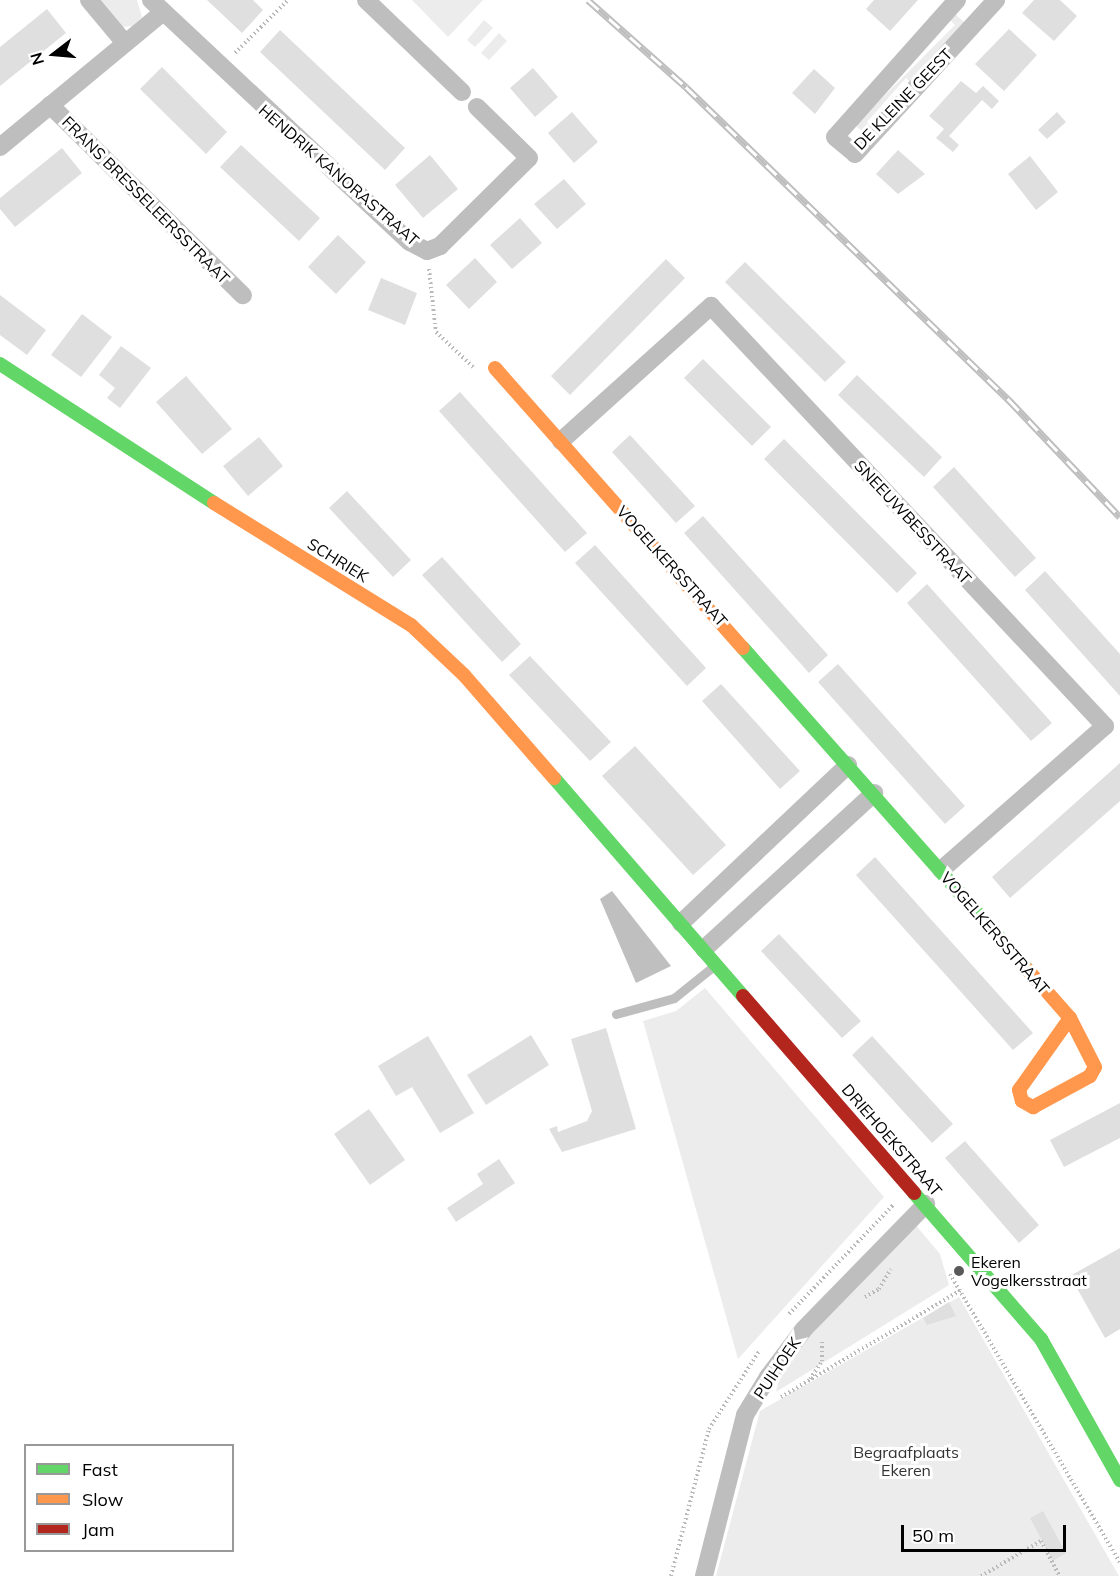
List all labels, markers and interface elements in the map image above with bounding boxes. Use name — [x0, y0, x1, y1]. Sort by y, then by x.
north arrow — [24, 24, 84, 84]
street label: DE KLEINE GEEST — [850, 44, 956, 154]
text: N — [25, 50, 48, 68]
street label: HENDRIK KANORASTRAAT — [255, 100, 423, 250]
street label: FRANS BRESSELEERSSTRAAT — [58, 112, 234, 288]
street label: SNEEUWBESSTRAAT — [851, 456, 975, 588]
street label: VOGELKERSSTRAAT — [613, 502, 731, 630]
street label: SCHRIEK — [304, 534, 372, 586]
street label: VOGELKERSSTRAAT — [937, 868, 1053, 998]
street label: DRIEHOEKSTRAAT — [838, 1080, 946, 1200]
place label: Ekeren Vogelkersstraat — [971, 1252, 1087, 1290]
marker: Ekeren Vogelkersstraat — [952, 1264, 966, 1278]
street label: PUIHOEK — [749, 1333, 805, 1403]
park label: Begraafplaats Ekeren — [853, 1442, 959, 1480]
legend — [24, 1444, 234, 1552]
text: Fast — [82, 1458, 118, 1481]
text: Slow — [82, 1488, 123, 1511]
scale bar — [904, 1513, 1069, 1551]
text: Jam — [82, 1518, 115, 1541]
text: 50 m — [912, 1524, 954, 1547]

